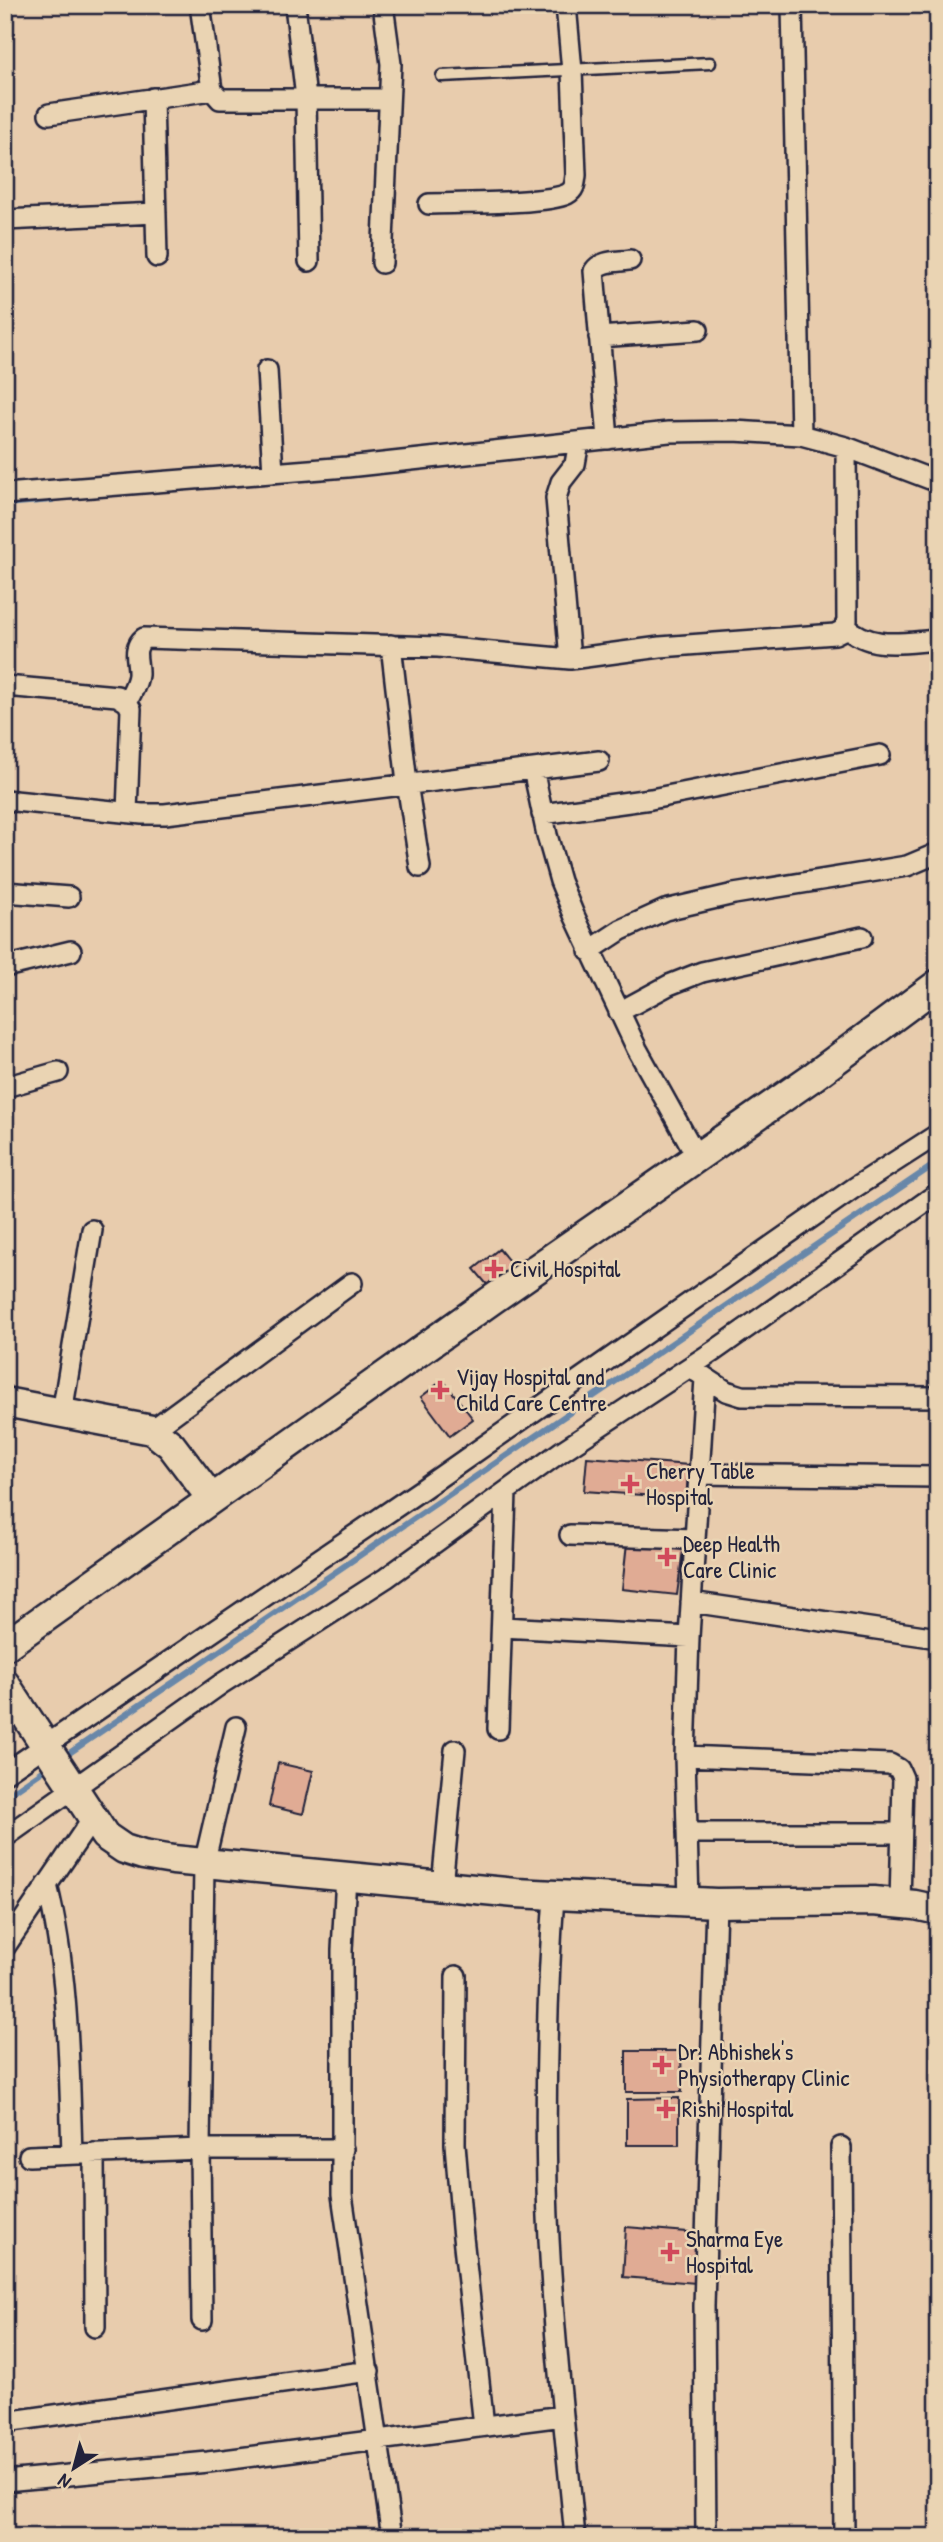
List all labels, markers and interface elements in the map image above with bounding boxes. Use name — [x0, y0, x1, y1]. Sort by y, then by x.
place label: Civil Hospital — [510, 1253, 621, 1284]
marker: Civil Hospital — [484, 1259, 504, 1279]
place label: Vijay Hospital and Child Care Centre — [456, 1361, 607, 1418]
marker: Vijay Hospital and Child Care Centre — [430, 1380, 450, 1400]
place label: Cherry Table Hospital — [646, 1455, 755, 1512]
marker: Cherry Table Hospital — [620, 1474, 640, 1494]
place label: Deep Health Care Clinic — [683, 1528, 780, 1585]
marker: Deep Health Care Clinic — [657, 1547, 677, 1567]
place label: Dr. Abhishek's Physiotherapy Clinic — [678, 2036, 850, 2093]
marker: Dr. Abhishek's Physiotherapy Clinic — [652, 2055, 672, 2075]
place label: Rishi Hospital — [682, 2093, 794, 2124]
marker: Rishi Hospital — [656, 2099, 676, 2119]
place label: Sharma Eye Hospital — [686, 2223, 783, 2280]
marker: Sharma Eye Hospital — [660, 2242, 680, 2262]
north arrow — [38, 2434, 108, 2504]
text: N — [52, 2468, 76, 2495]

